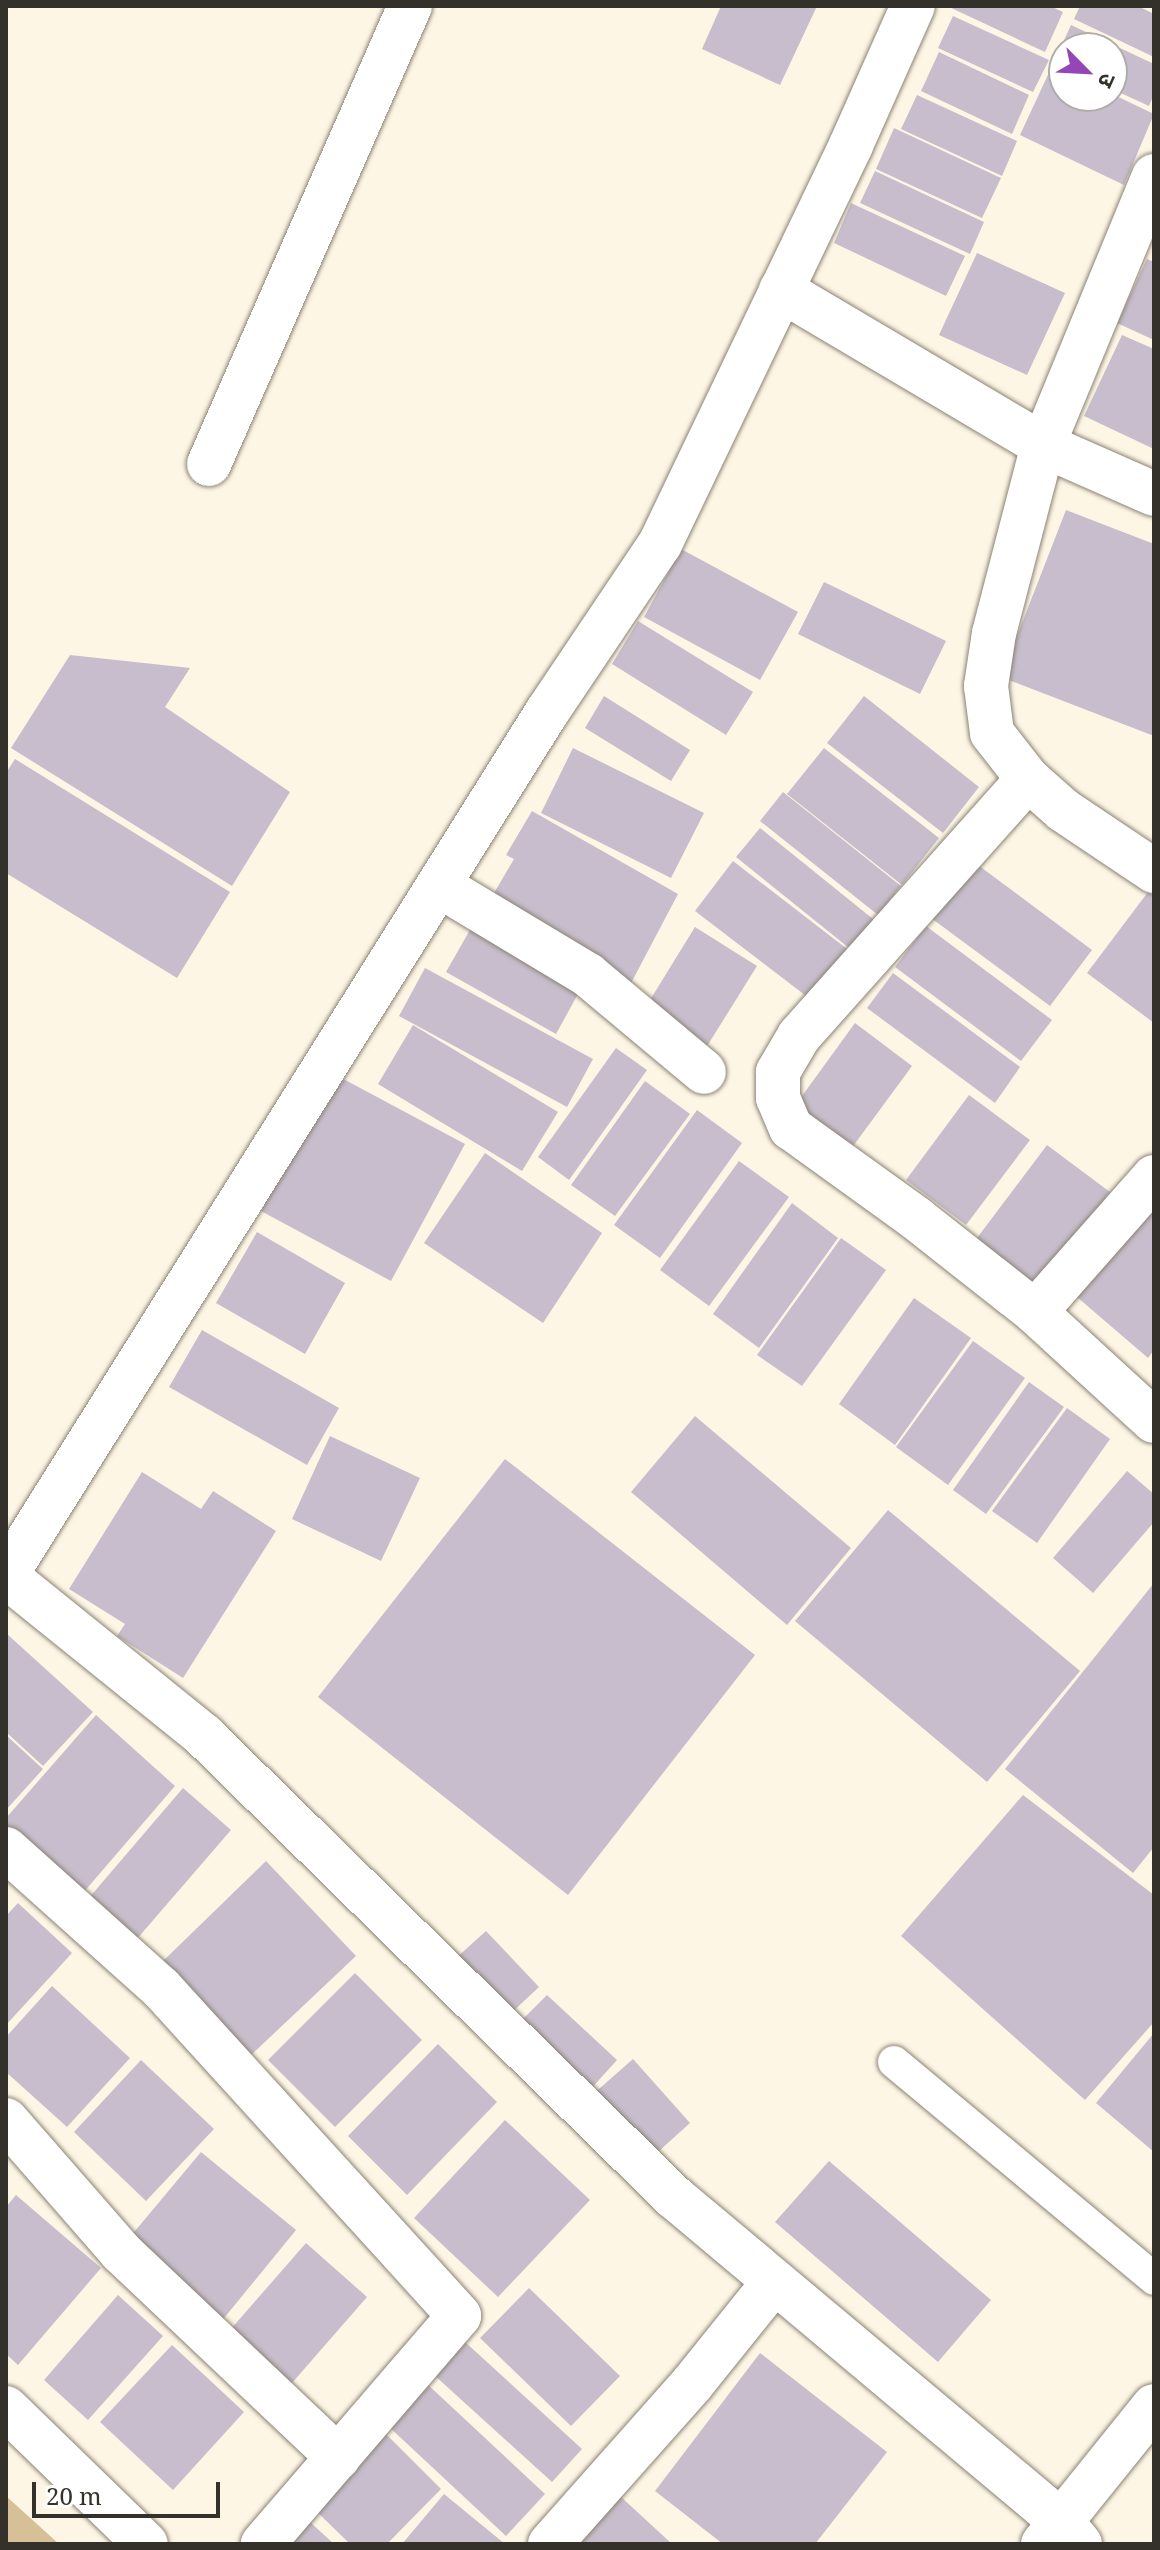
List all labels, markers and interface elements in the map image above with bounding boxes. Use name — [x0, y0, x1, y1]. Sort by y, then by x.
north arrow — [1048, 32, 1128, 112]
text: उ — [1092, 69, 1124, 93]
scale bar — [36, 2466, 224, 2516]
text: 20 m — [46, 2479, 102, 2512]

